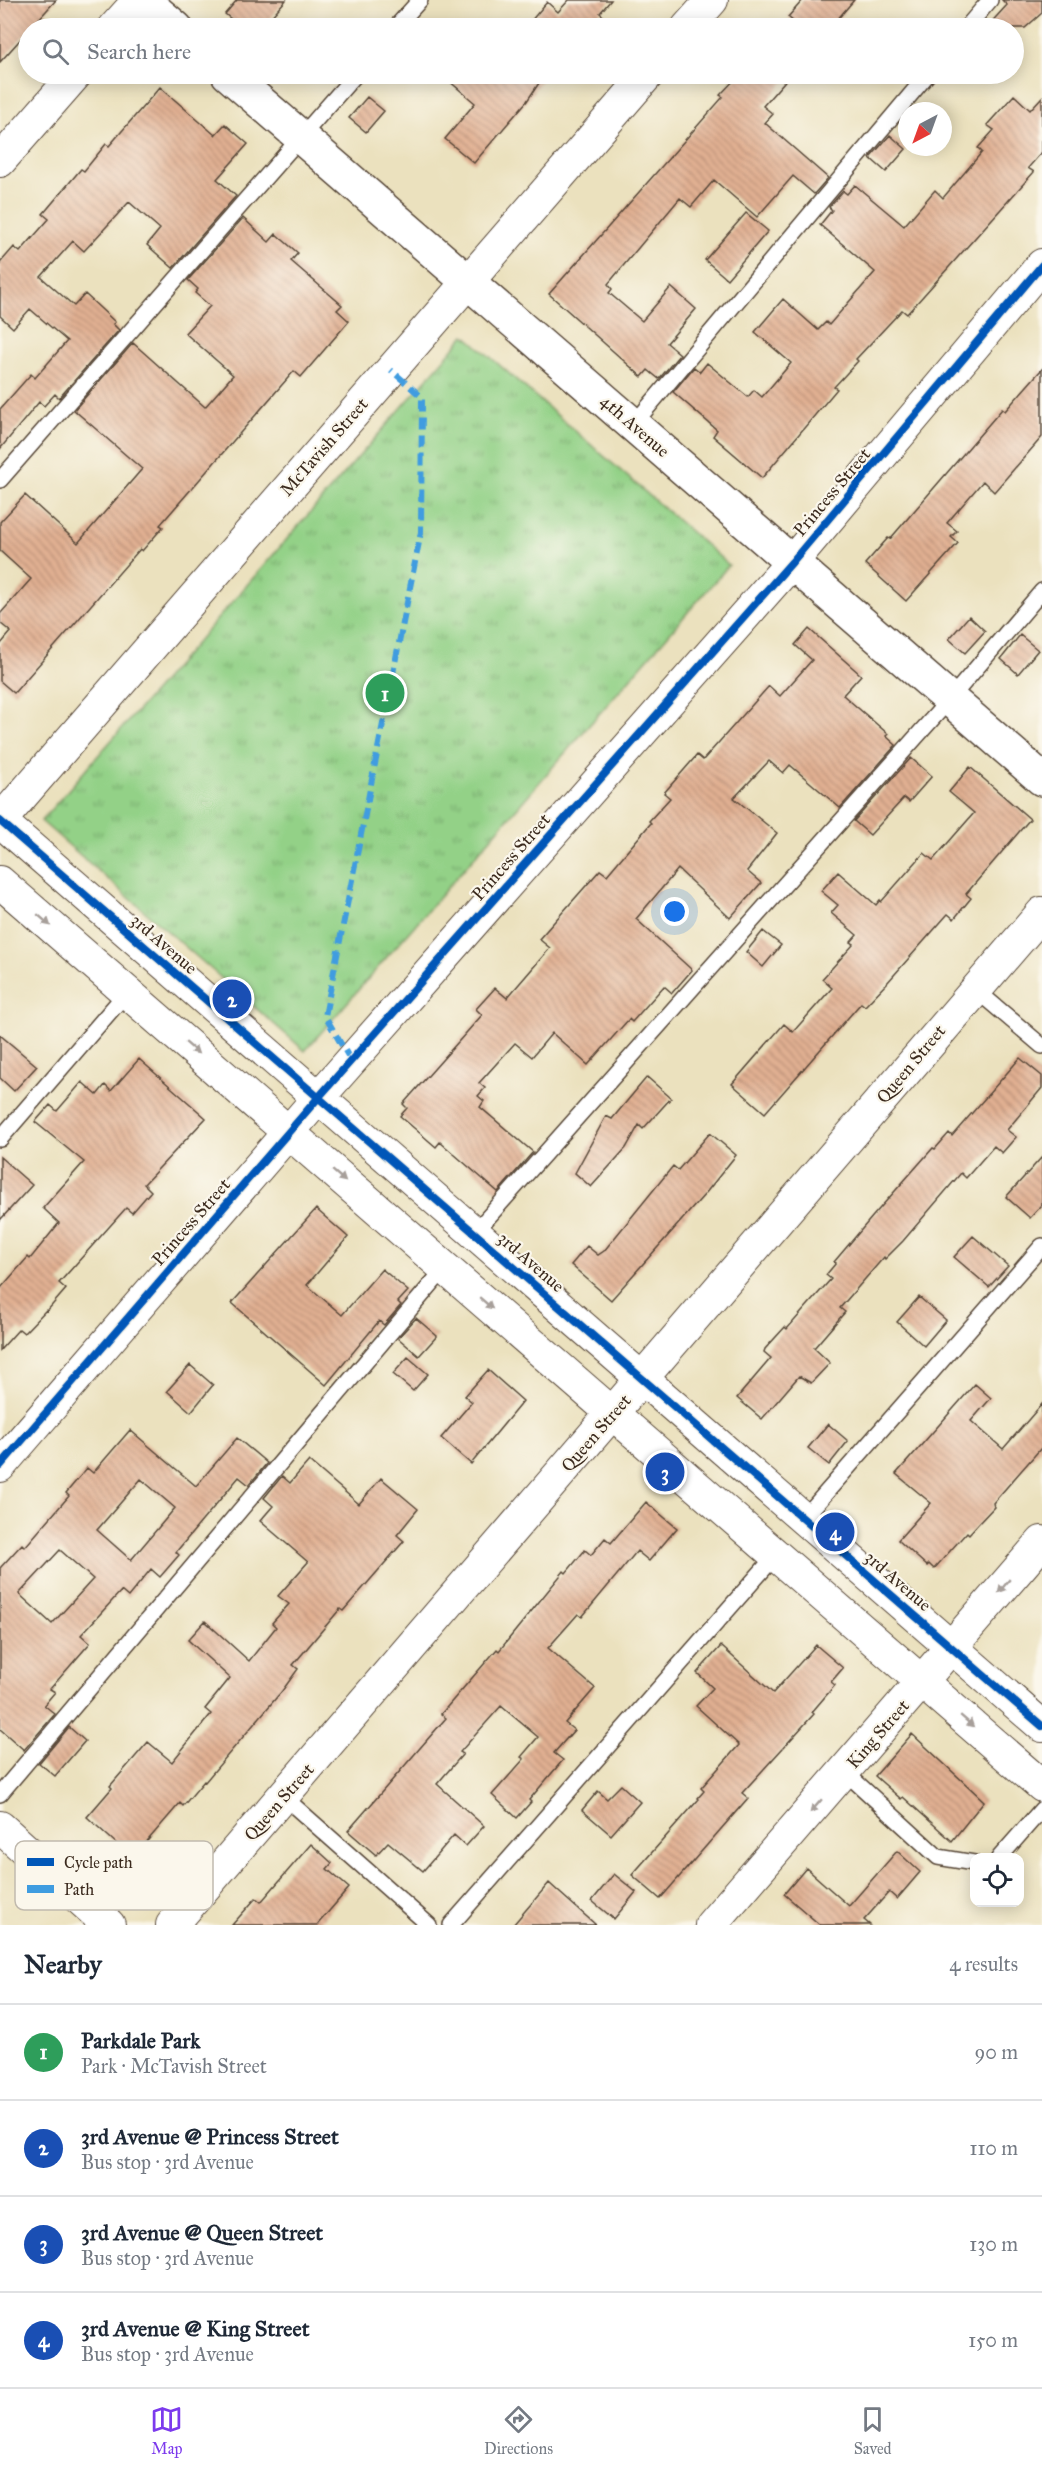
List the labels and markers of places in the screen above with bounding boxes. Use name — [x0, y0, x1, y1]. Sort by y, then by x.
pin: 1 — [366, 670, 404, 716]
pin: 2 — [212, 976, 252, 1022]
pin: 3 — [646, 1450, 684, 1494]
pin: 4 — [816, 1510, 854, 1555]

